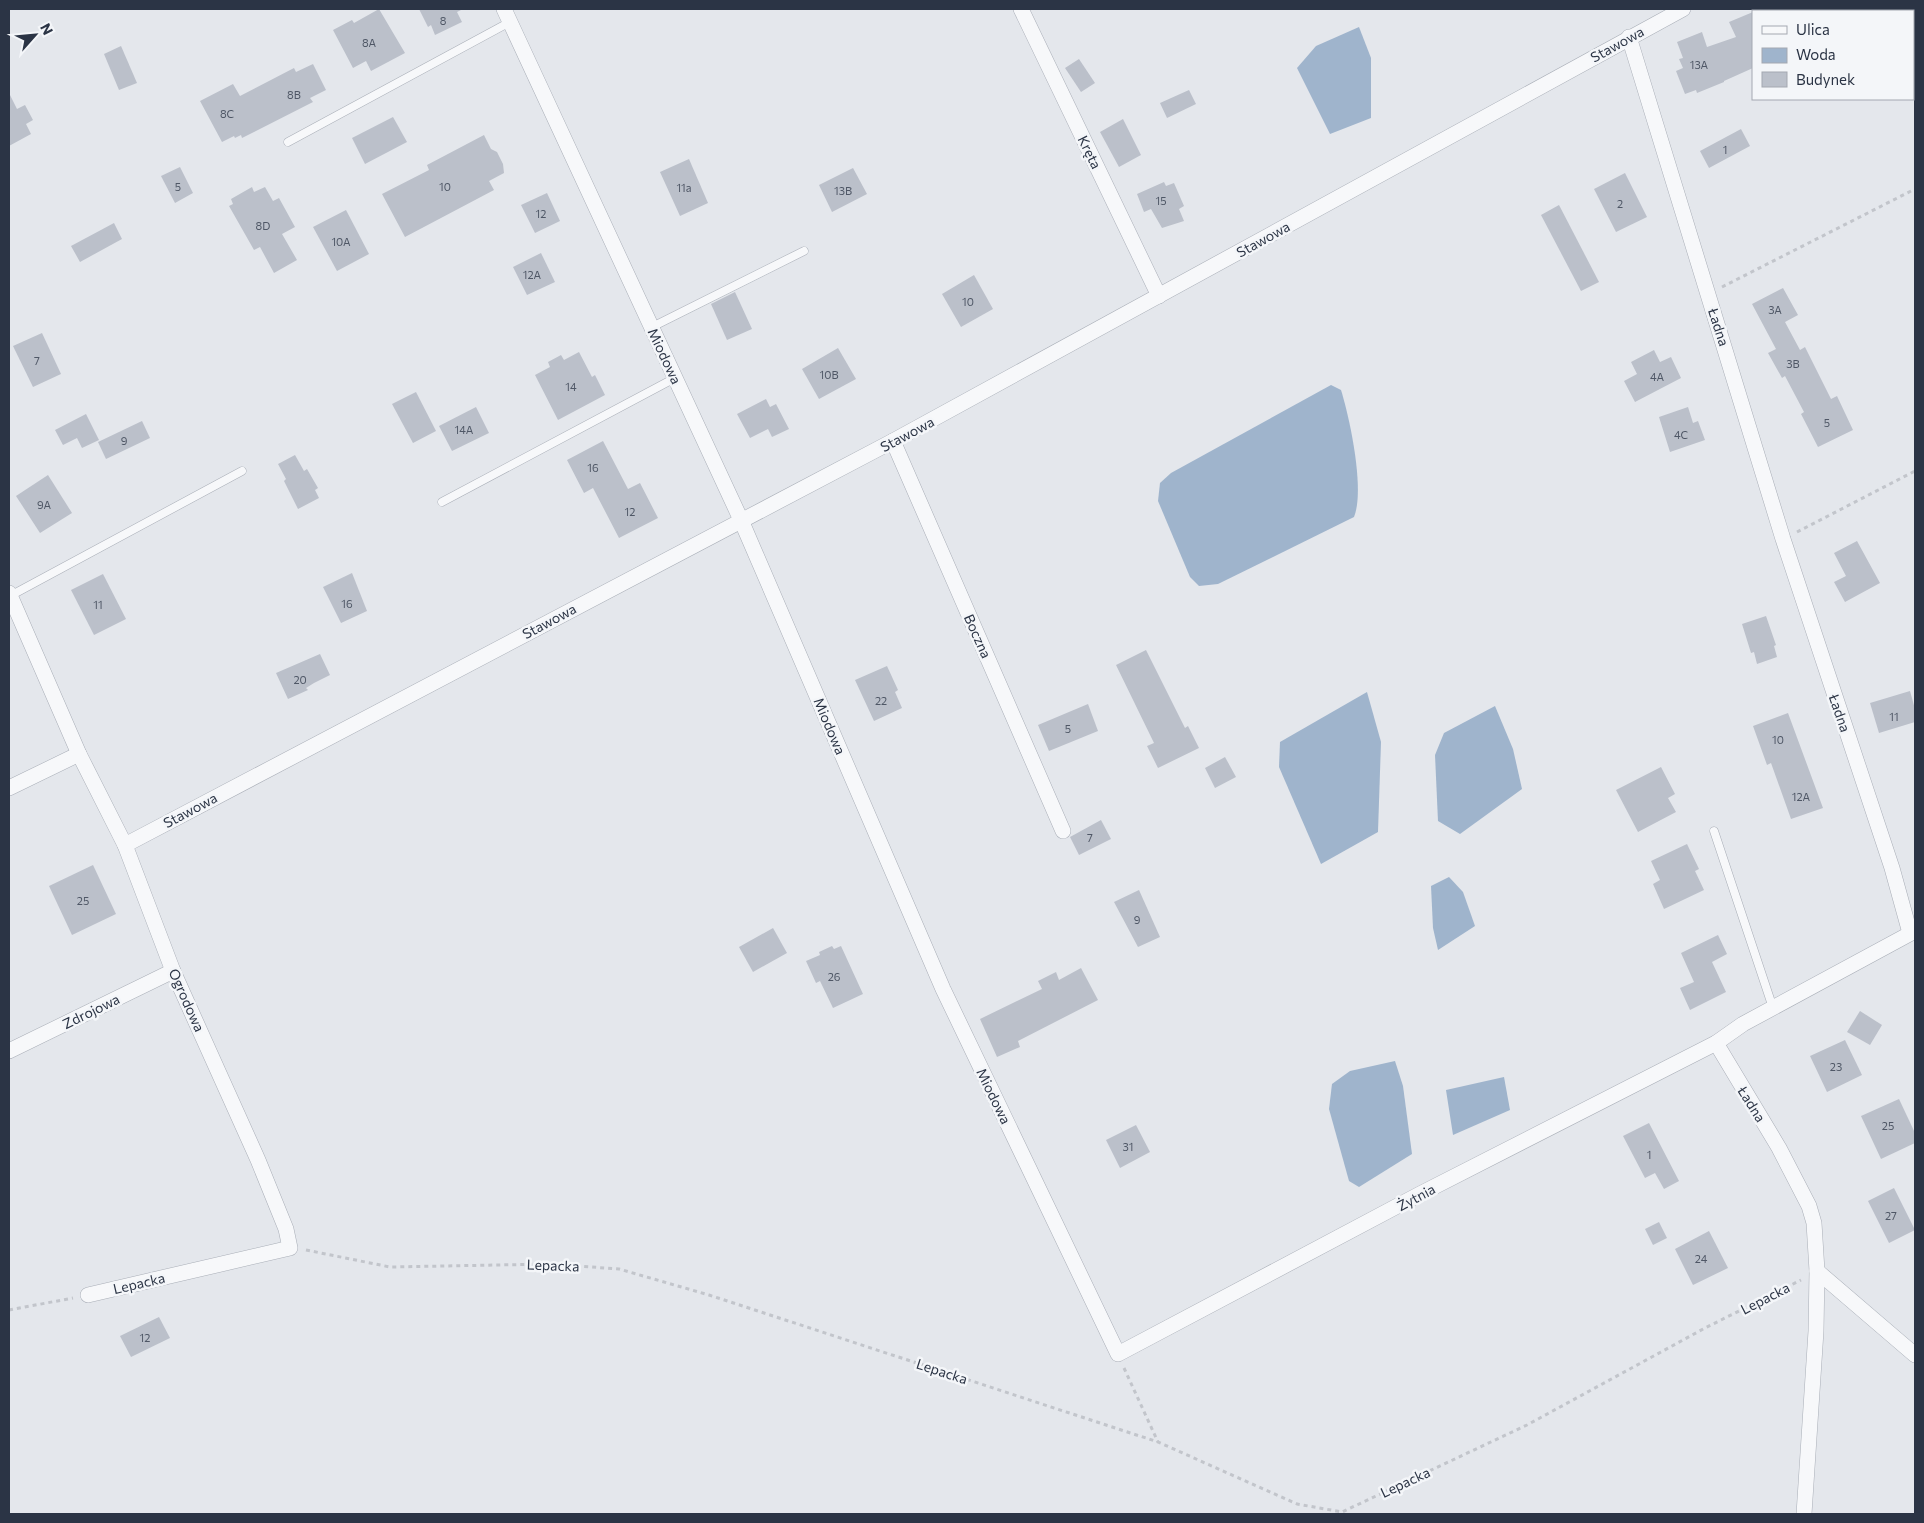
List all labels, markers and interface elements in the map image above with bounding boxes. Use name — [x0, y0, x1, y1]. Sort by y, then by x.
north arrow — [10, 10, 60, 60]
legend — [1752, 10, 1914, 100]
house number: 8 — [440, 14, 447, 27]
text: N — [37, 20, 57, 37]
text: Ulica — [1796, 20, 1830, 38]
street label: Stawowa — [1587, 22, 1647, 66]
house number: 8A — [362, 36, 376, 49]
text: Woda — [1796, 45, 1836, 63]
house number: 13A — [1690, 58, 1709, 71]
text: Budynek — [1796, 70, 1855, 88]
house number: 8B — [287, 88, 301, 101]
house number: 8C — [220, 107, 234, 120]
street label: Kręta — [1075, 133, 1105, 171]
house number: 1 — [1723, 143, 1727, 156]
house number: 5 — [175, 180, 181, 193]
house number: 10 — [439, 180, 451, 193]
house number: 11a — [676, 181, 692, 194]
house number: 13B — [834, 184, 852, 197]
house number: 15 — [1155, 194, 1167, 207]
house number: 2 — [1617, 197, 1623, 210]
house number: 12 — [536, 207, 546, 220]
street label: Stawowa — [1233, 217, 1293, 261]
house number: 8D — [256, 219, 270, 232]
house number: 10A — [331, 235, 351, 248]
house number: 12A — [523, 268, 542, 281]
house number: 10 — [962, 295, 974, 308]
house number: 3A — [1768, 303, 1782, 316]
street label: Ładna — [1705, 305, 1733, 348]
street label: Miodowa — [645, 325, 685, 387]
house number: 7 — [34, 354, 40, 367]
house number: 3B — [1786, 357, 1800, 370]
house number: 10B — [820, 368, 838, 381]
house number: 4A — [1650, 370, 1664, 383]
house number: 14 — [565, 380, 577, 393]
street label: Stawowa — [877, 413, 937, 455]
house number: 5 — [1824, 416, 1830, 429]
house number: 14A — [455, 423, 474, 436]
house number: 4C — [1674, 428, 1688, 441]
house number: 9 — [121, 434, 128, 447]
house number: 16 — [587, 461, 599, 474]
house number: 9A — [37, 498, 51, 511]
house number: 12 — [625, 505, 635, 518]
house number: 16 — [341, 597, 353, 610]
house number: 11 — [93, 598, 103, 611]
street label: Stawowa — [519, 600, 579, 642]
street label: Boczna — [961, 611, 995, 661]
house number: 20 — [293, 673, 307, 686]
street label: Ładna — [1825, 691, 1854, 734]
house number: 22 — [875, 694, 887, 707]
street label: Miodowa — [810, 695, 850, 757]
house number: 11 — [1889, 710, 1899, 723]
house number: 5 — [1065, 722, 1071, 735]
house number: 10 — [1772, 733, 1784, 746]
street label: Stawowa — [160, 789, 220, 831]
house number: 12A — [1792, 790, 1811, 803]
house number: 7 — [1087, 831, 1093, 844]
house number: 25 — [77, 894, 89, 907]
house number: 9 — [1134, 913, 1141, 926]
street label: Ogrodowa — [166, 966, 208, 1034]
house number: 26 — [828, 970, 841, 983]
street label: Zdrojowa — [60, 990, 122, 1032]
house number: 23 — [1830, 1060, 1842, 1073]
street label: Miodowa — [973, 1065, 1015, 1127]
street label: Ładna — [1734, 1082, 1770, 1125]
house number: 25 — [1882, 1119, 1894, 1132]
house number: 31 — [1123, 1140, 1133, 1153]
house number: 1 — [1647, 1148, 1651, 1161]
street label: Żytnia — [1394, 1180, 1438, 1214]
house number: 27 — [1885, 1209, 1897, 1222]
house number: 24 — [1695, 1252, 1708, 1265]
street label: Lepacka — [526, 1256, 580, 1274]
street label: Lepacka — [111, 1269, 167, 1297]
street label: Lepacka — [1738, 1278, 1792, 1318]
house number: 12 — [140, 1331, 150, 1344]
street label: Lepacka — [914, 1355, 970, 1387]
street label: Lepacka — [1377, 1463, 1433, 1501]

